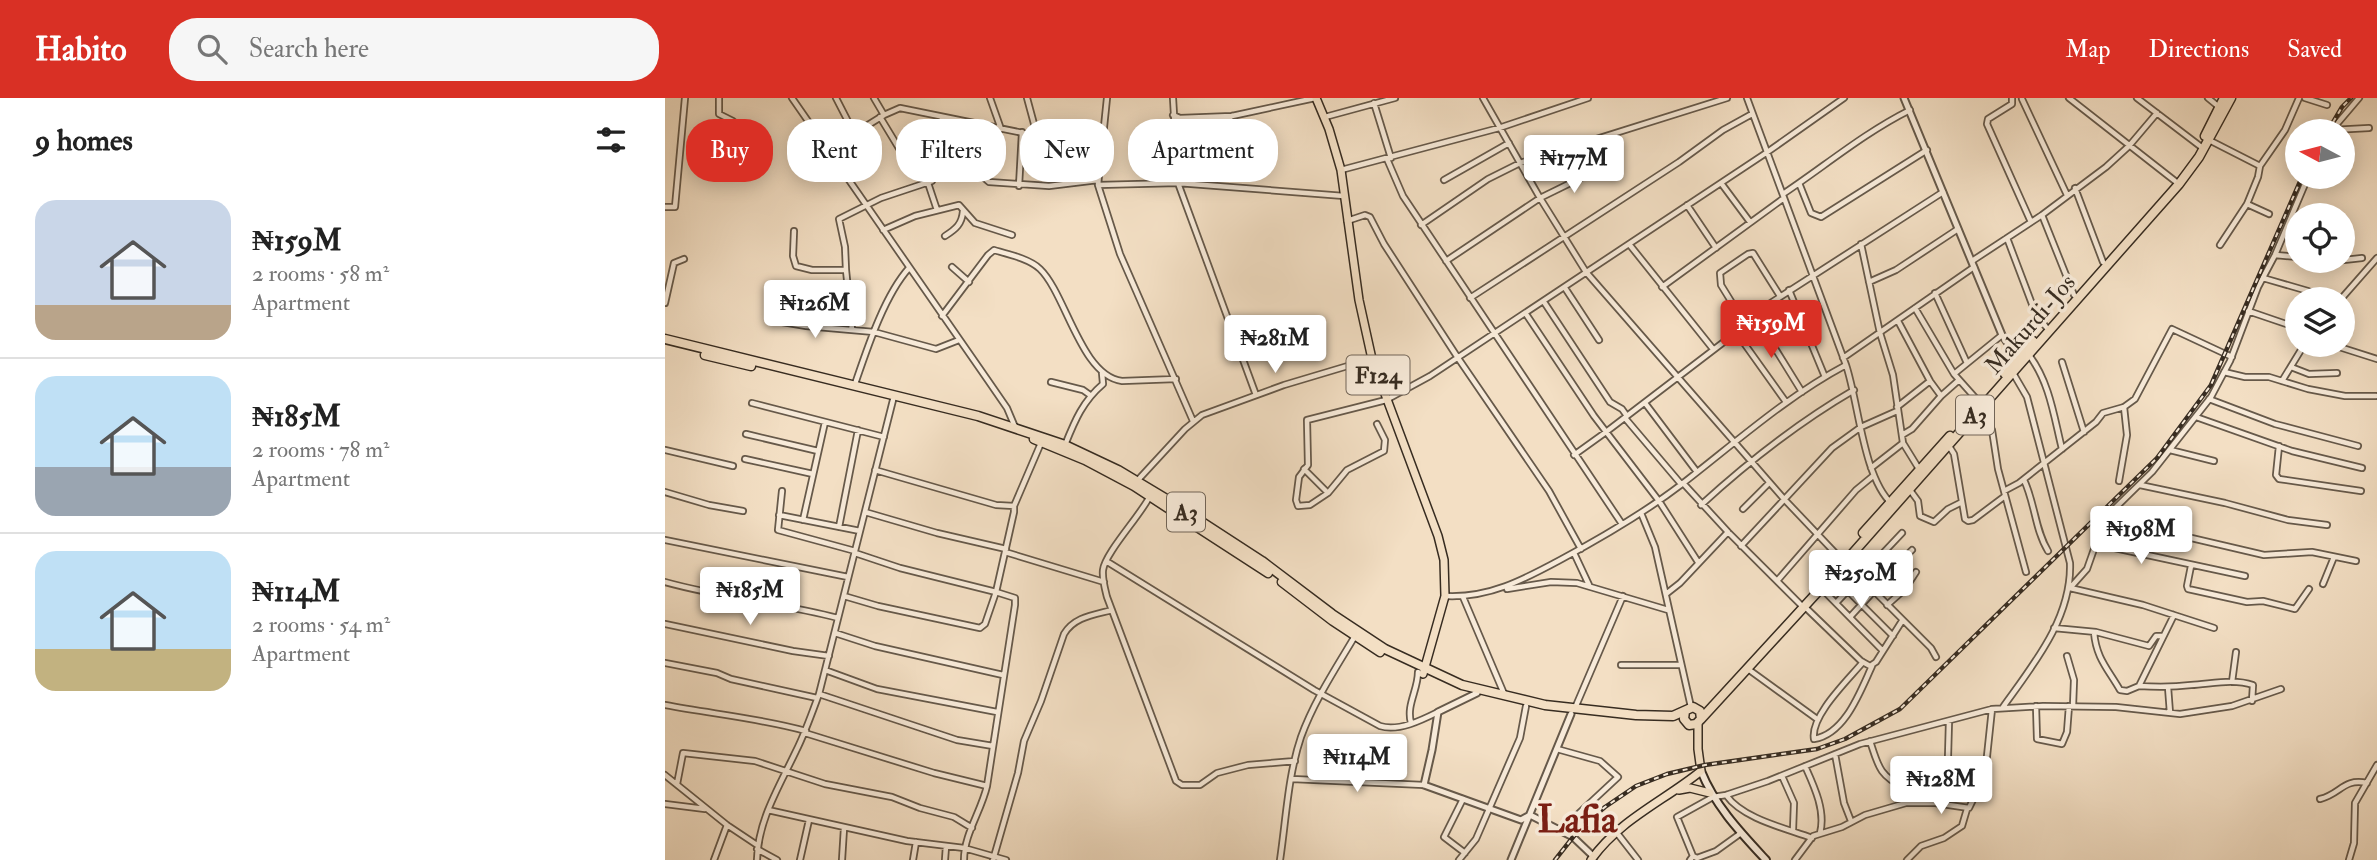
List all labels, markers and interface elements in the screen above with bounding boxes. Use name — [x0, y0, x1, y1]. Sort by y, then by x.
search box — [169, 18, 659, 81]
text: Habito — [35, 29, 127, 70]
icon: search — [193, 30, 231, 68]
text: Search here — [249, 33, 369, 65]
text: Map — [2065, 34, 2110, 65]
text: Directions — [2148, 34, 2249, 65]
text: Saved — [2287, 34, 2342, 65]
chip: Buy — [686, 119, 773, 182]
chip: Rent — [787, 119, 882, 182]
chip: Filters — [896, 119, 1006, 182]
chip: New — [1020, 119, 1114, 182]
chip: Apartment — [1128, 119, 1278, 182]
north arrow — [2285, 119, 2355, 189]
map controls — [2285, 119, 2355, 357]
icon: filters — [592, 121, 630, 159]
text: 9 homes — [35, 122, 133, 159]
pin: ₦177M — [1525, 136, 1623, 195]
text: ₦177M — [1540, 143, 1608, 172]
button: locate — [2285, 203, 2355, 273]
text: ₦159M — [252, 222, 342, 259]
icon: home — [91, 228, 175, 312]
text: 2 rooms · 58 m² — [252, 259, 389, 288]
street label: Makurdi-Jos — [1978, 268, 2082, 381]
pin: ₦126M — [766, 280, 864, 340]
button: layers — [2285, 287, 2355, 357]
text: Apartment — [252, 288, 350, 317]
text: ₦126M — [780, 288, 850, 317]
pin: ₦159M — [1722, 300, 1820, 360]
text: ₦159M — [1737, 308, 1805, 337]
pin: ₦281M — [1226, 316, 1324, 375]
text: ₦281M — [1240, 323, 1310, 352]
road number: F124 — [1347, 356, 1409, 394]
road number: A3 — [1956, 396, 1994, 434]
text: ₦185M — [252, 398, 341, 435]
icon: home — [91, 404, 175, 488]
text: 2 rooms · 78 m² — [252, 435, 390, 464]
text: Apartment — [252, 464, 350, 493]
road number: A3 — [1167, 492, 1205, 532]
pin: ₦198M — [2092, 506, 2190, 566]
text: ₦198M — [2106, 514, 2176, 543]
pin: ₦250M — [1812, 550, 1910, 610]
text: ₦250M — [1825, 558, 1897, 587]
pin: ₦185M — [701, 568, 799, 627]
text: ₦114M — [252, 573, 340, 610]
text: ₦185M — [716, 575, 784, 604]
icon: home — [91, 579, 175, 663]
text: 2 rooms · 54 m² — [252, 610, 390, 639]
text: Apartment — [252, 639, 350, 668]
pin: ₦114M — [1308, 734, 1406, 794]
text: ₦114M — [1323, 742, 1391, 771]
pin: ₦128M — [1892, 756, 1990, 816]
text: ₦128M — [1906, 764, 1976, 793]
district label: Lafia — [1537, 796, 1618, 844]

